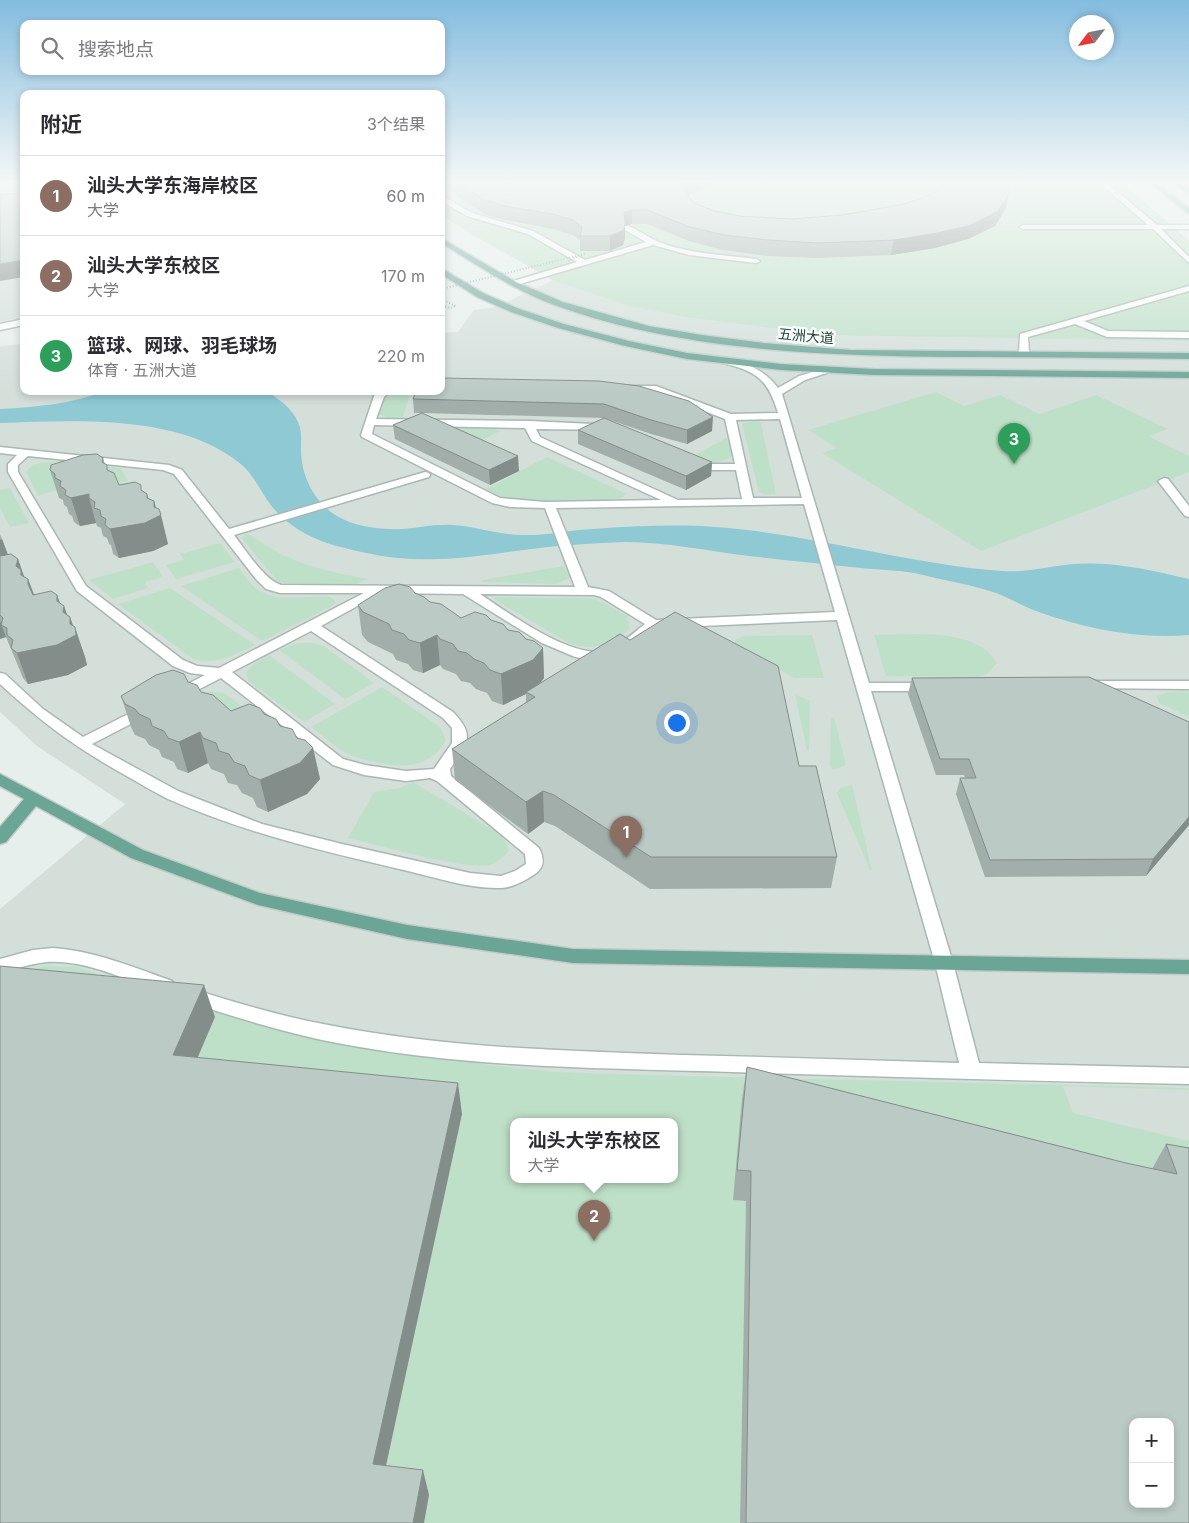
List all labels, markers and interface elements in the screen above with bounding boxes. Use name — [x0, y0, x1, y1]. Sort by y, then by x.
north arrow — [1069, 15, 1114, 60]
search box — [20, 20, 445, 75]
icon: search — [38, 34, 66, 62]
text: 搜索地点 — [78, 38, 154, 61]
text: 附近 — [40, 112, 82, 137]
text: 3个结果 — [367, 114, 425, 134]
text: 汕头大学东海岸校区 — [87, 174, 258, 197]
text: 1 — [53, 186, 59, 206]
text: 60 m — [386, 186, 425, 206]
text: 大学 — [87, 200, 119, 220]
text: 汕头大学东校区 — [87, 254, 220, 277]
text: 2 — [51, 266, 61, 286]
text: 170 m — [381, 266, 425, 286]
text: 大学 — [87, 280, 119, 300]
street label: 五洲大道 — [777, 325, 835, 346]
text: 篮球、网球、羽毛球场 — [87, 334, 277, 357]
text: 3 — [51, 346, 61, 366]
text: 220 m — [377, 346, 425, 366]
text: 体育 · 五洲大道 — [87, 360, 197, 380]
pin: 3 — [998, 423, 1030, 464]
your location — [664, 710, 690, 736]
pin: 1 — [610, 816, 642, 857]
popup — [510, 1118, 678, 1183]
text: 汕头大学东校区 — [527, 1129, 661, 1152]
text: 大学 — [527, 1155, 560, 1175]
pin: 2 — [578, 1200, 610, 1241]
map controls — [1129, 1418, 1174, 1508]
button: + — [1129, 1418, 1174, 1463]
button: − — [1129, 1463, 1174, 1508]

